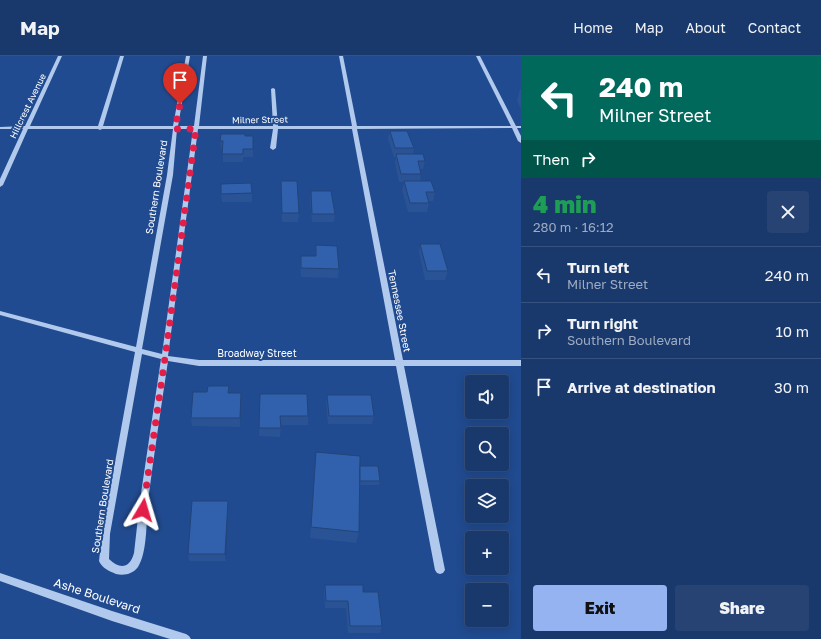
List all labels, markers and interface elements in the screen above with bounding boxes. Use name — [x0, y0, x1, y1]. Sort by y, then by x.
text: Map — [20, 16, 60, 39]
text: Home — [573, 19, 613, 36]
text: Map — [635, 19, 663, 36]
text: About — [685, 19, 726, 36]
text: Contact — [748, 19, 801, 36]
pin — [163, 63, 197, 104]
icon: arrive — [169, 69, 191, 91]
text: 240 m — [599, 70, 683, 103]
street label: Hillcrest Avenue — [7, 72, 48, 140]
icon: left — [533, 72, 585, 124]
text: Milner Street — [599, 104, 711, 126]
street label: Milner Street — [232, 114, 289, 125]
street label: Southern Boulevard — [143, 139, 169, 235]
icon: right — [577, 148, 599, 170]
text: Then — [533, 150, 569, 168]
text: 4 min — [533, 189, 597, 218]
button: close — [767, 191, 809, 233]
text: 280 m · 16:12 — [533, 219, 614, 235]
text: Turn left — [567, 258, 629, 276]
icon: left — [533, 264, 555, 286]
text: 240 m — [765, 266, 809, 284]
street label: Tennessee Street — [386, 269, 414, 353]
text: Milner Street — [567, 276, 648, 292]
text: Turn right — [567, 314, 638, 332]
icon: right — [533, 320, 555, 342]
text: 10 m — [775, 322, 809, 340]
text: Southern Boulevard — [567, 332, 691, 348]
street label: Broadway Street — [217, 347, 297, 359]
map controls — [465, 375, 509, 627]
button: sound — [465, 375, 509, 419]
icon: arrive — [533, 376, 555, 398]
text: Arrive at destination — [567, 378, 716, 396]
text: 30 m — [774, 378, 809, 396]
button: search — [465, 427, 509, 471]
street label: Southern Boulevard — [89, 458, 115, 554]
button: layers — [465, 479, 509, 523]
position arrow — [122, 489, 164, 531]
button: + — [465, 531, 509, 575]
street label: Ashe Boulevard — [52, 575, 142, 617]
button: − — [465, 583, 509, 627]
button: Exit — [533, 585, 667, 631]
button: Share — [675, 585, 809, 631]

